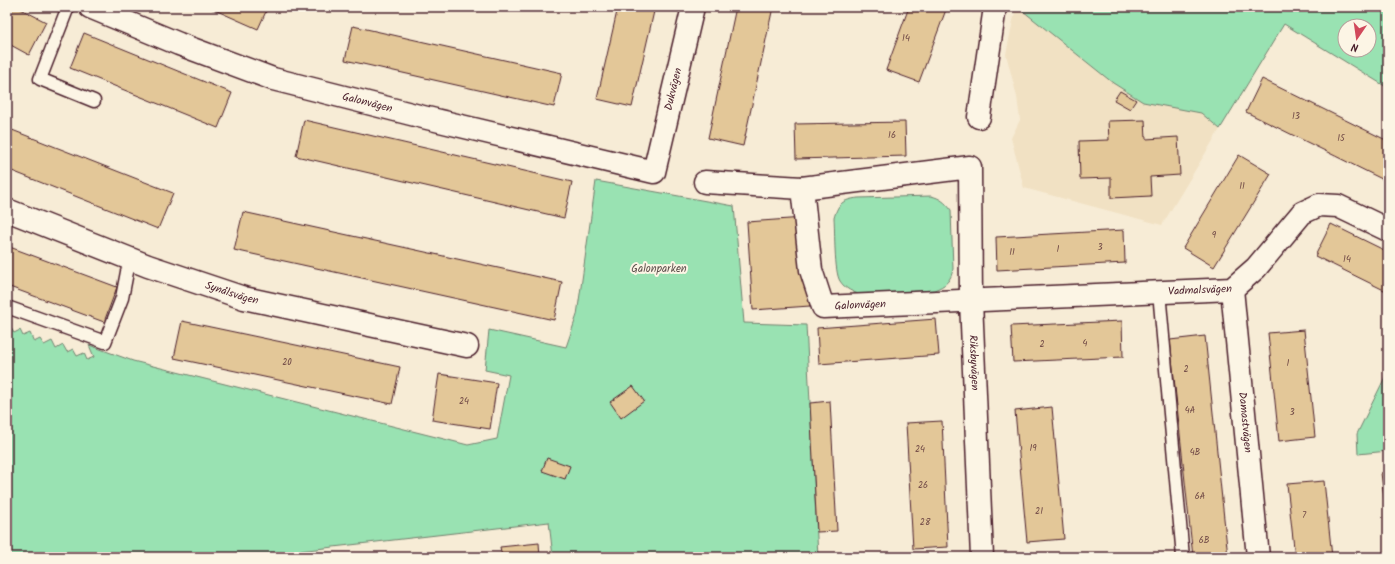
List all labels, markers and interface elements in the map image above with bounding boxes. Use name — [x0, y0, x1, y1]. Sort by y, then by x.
north arrow — [1337, 18, 1377, 58]
house number: 14 — [902, 31, 910, 46]
text: N — [1350, 37, 1360, 56]
street label: Dukvägen — [660, 66, 687, 112]
street label: Galonvägen — [340, 88, 395, 118]
house number: 13 — [1292, 109, 1300, 124]
house number: 16 — [888, 128, 896, 143]
house number: 15 — [1337, 131, 1346, 146]
house number: 11 — [1239, 179, 1245, 194]
house number: 9 — [1212, 228, 1217, 243]
house number: 3 — [1097, 240, 1103, 255]
house number: 1 — [1057, 242, 1060, 257]
house number: 11 — [1009, 245, 1015, 260]
house number: 14 — [1343, 252, 1351, 267]
park label: Galonparken — [631, 260, 687, 278]
street label: Synålsvägen — [203, 277, 260, 310]
street label: Vadmalsvägen — [1168, 280, 1232, 301]
street label: Galonvägen — [834, 295, 887, 315]
street label: Riksbyvägen — [963, 334, 984, 391]
house number: 4 — [1083, 336, 1088, 351]
house number: 2 — [1039, 337, 1045, 352]
house number: 20 — [282, 355, 292, 370]
house number: 1 — [1287, 356, 1290, 371]
house number: 2 — [1183, 362, 1189, 377]
street label: Damastvägen — [1233, 391, 1257, 454]
house number: 24 — [459, 394, 469, 409]
house number: 4A — [1185, 403, 1196, 418]
house number: 3 — [1289, 405, 1295, 420]
house number: 19 — [1029, 441, 1037, 456]
house number: 24 — [915, 442, 925, 457]
house number: 4B — [1190, 445, 1201, 460]
house number: 26 — [918, 478, 928, 493]
house number: 6A — [1195, 489, 1206, 504]
house number: 21 — [1035, 504, 1043, 519]
house number: 7 — [1302, 508, 1307, 523]
house number: 28 — [920, 515, 931, 530]
house number: 6B — [1199, 533, 1210, 548]

